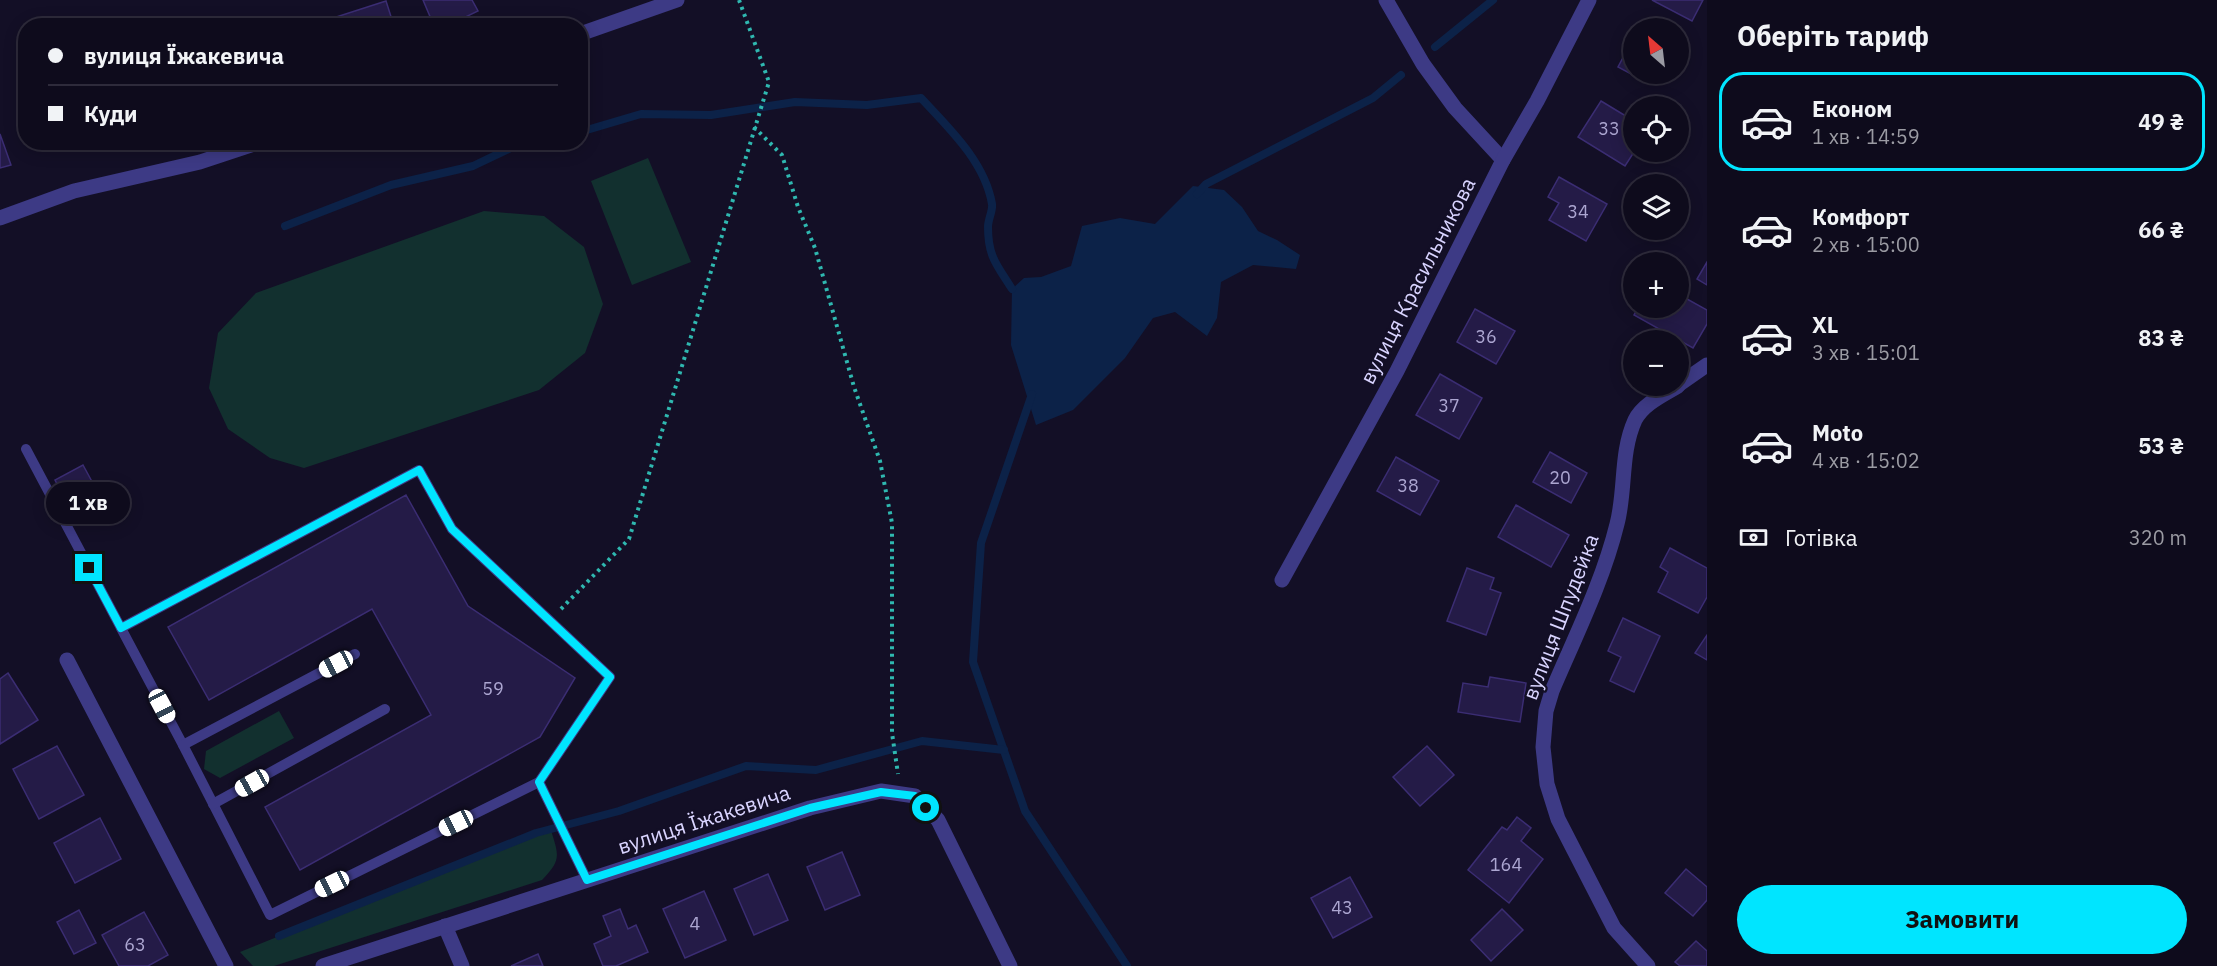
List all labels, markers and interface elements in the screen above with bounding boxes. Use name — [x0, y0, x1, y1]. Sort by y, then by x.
north arrow — [1623, 18, 1689, 84]
map controls — [1623, 18, 1689, 396]
text: Оберіть тариф — [1737, 18, 1929, 53]
text: вулиця Їжакевича — [84, 41, 284, 70]
text: Економ — [1812, 94, 1892, 123]
icon: car — [1740, 95, 1794, 149]
button: locate — [1623, 96, 1689, 162]
text: Куди — [84, 99, 138, 128]
text: 49 ₴ — [2138, 107, 2184, 136]
house number: 33 — [1598, 117, 1620, 140]
text: 1 хв · 14:59 — [1812, 123, 1920, 150]
street label: вулиця Красильникова — [1353, 173, 1481, 389]
button: layers — [1623, 174, 1689, 240]
house number: 34 — [1567, 200, 1589, 223]
text: Комфорт — [1812, 202, 1909, 231]
icon: car — [1740, 203, 1794, 257]
text: 66 ₴ — [2138, 215, 2184, 244]
text: 2 хв · 15:00 — [1812, 231, 1920, 258]
button: + — [1623, 252, 1689, 318]
text: XL — [1812, 310, 1838, 339]
icon: car — [1740, 311, 1794, 365]
text: 83 ₴ — [2138, 323, 2184, 352]
house number: 36 — [1475, 325, 1497, 348]
button: − — [1623, 330, 1689, 396]
text: 3 хв · 15:01 — [1812, 339, 1920, 366]
house number: 37 — [1438, 394, 1460, 417]
text: Moto — [1812, 418, 1863, 447]
icon: car — [1740, 419, 1794, 473]
text: 53 ₴ — [2138, 431, 2184, 460]
text: 4 хв · 15:02 — [1812, 447, 1920, 474]
house number: 20 — [1549, 466, 1571, 489]
house number: 38 — [1397, 474, 1419, 497]
callout: 1 хв — [47, 481, 131, 523]
text: 1 хв — [68, 489, 108, 516]
icon: cash — [1737, 521, 1770, 554]
text: Готівка — [1785, 523, 1858, 552]
text: 320 m — [2129, 524, 2187, 551]
street label: вулиця Шпудейка — [1515, 530, 1605, 704]
route end — [75, 554, 102, 581]
car — [316, 648, 356, 680]
house number: 59 — [482, 677, 504, 700]
car — [146, 686, 178, 726]
car — [232, 766, 272, 800]
street label: вулиця Їжакевича — [614, 778, 793, 860]
route start — [912, 794, 939, 821]
car — [436, 807, 476, 839]
house number: 164 — [1490, 853, 1522, 876]
car — [312, 868, 352, 900]
button: Замовити — [1737, 885, 2187, 954]
house number: 43 — [1331, 896, 1353, 919]
house number: 4 — [690, 912, 701, 935]
house number: 63 — [124, 933, 146, 956]

